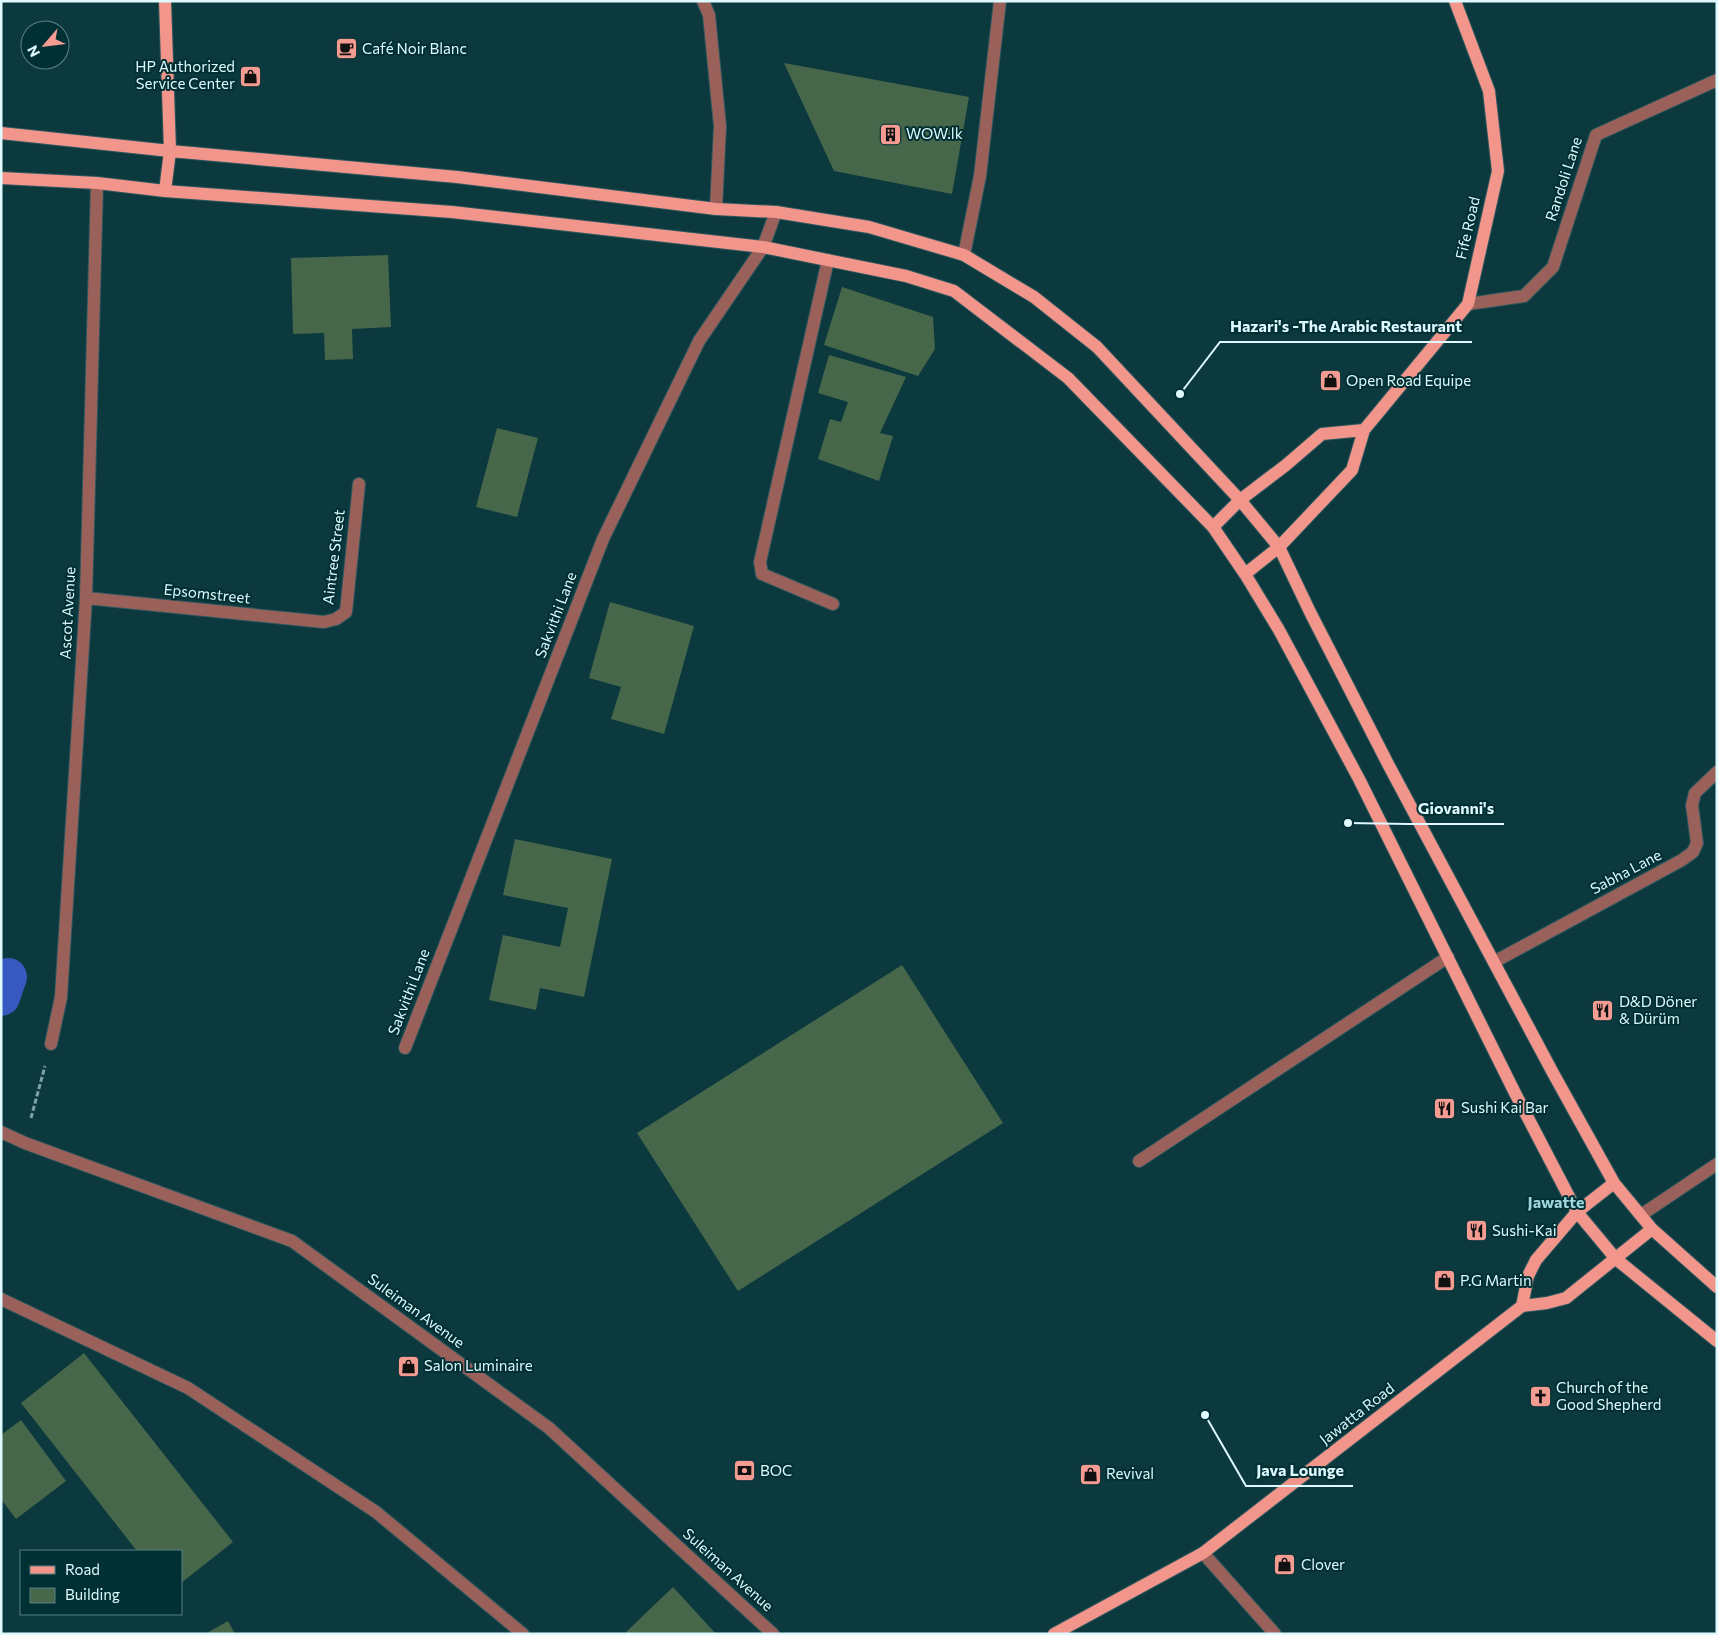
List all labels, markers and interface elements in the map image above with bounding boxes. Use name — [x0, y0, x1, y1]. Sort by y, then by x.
north arrow — [20, 20, 70, 70]
cafe icon: Café Noir Blanc — [334, 37, 358, 61]
place label: Café Noir Blanc — [362, 39, 467, 57]
text: N — [23, 43, 43, 60]
place label: HP Authorized Service Center — [135, 57, 235, 92]
shop icon: HP Authorized Service Center — [239, 64, 263, 88]
building icon: WOW.lk — [878, 122, 902, 146]
place label: WOW.lk — [906, 124, 963, 142]
street label: Randoli Lane — [1541, 134, 1585, 223]
street label: Fife Road — [1451, 195, 1483, 261]
callout: Hazari's -The Arabic Restaurant — [1220, 311, 1472, 342]
text: Hazari's -The Arabic Restaurant — [1230, 316, 1462, 335]
shop icon: Open Road Equipe — [1318, 369, 1342, 393]
place label: Open Road Equipe — [1346, 371, 1471, 389]
street label: Aintree Street — [318, 508, 348, 606]
street label: Ascot Avenue — [56, 566, 78, 660]
street label: Sakvithi Lane — [530, 569, 580, 660]
street label: Epsomstreet — [163, 580, 251, 607]
callout: Giovanni's — [1408, 793, 1504, 824]
text: Giovanni's — [1418, 798, 1494, 817]
street label: Sabha Lane — [1587, 845, 1664, 897]
street label: Sakvithi Lane — [383, 946, 433, 1037]
place label: D&D Döner & Dürüm — [1619, 992, 1697, 1027]
restaurant icon: D&D Döner & Dürüm — [1591, 999, 1615, 1023]
restaurant icon: Sushi Kai Bar — [1433, 1096, 1457, 1120]
place label: Sushi Kai Bar — [1461, 1098, 1548, 1116]
district label: Jawatte — [1528, 1192, 1584, 1211]
restaurant icon: Sushi-Kai — [1464, 1219, 1488, 1243]
place label: Sushi-Kai — [1492, 1221, 1557, 1239]
street label: Suleiman Avenue — [365, 1269, 469, 1351]
shop icon: P.G Martin — [1432, 1269, 1456, 1293]
place label: P.G Martin — [1460, 1271, 1532, 1289]
shop icon: Salon Luminaire — [396, 1354, 420, 1378]
place label: Salon Luminaire — [424, 1356, 533, 1374]
street label: Jawatta Road — [1315, 1378, 1397, 1448]
place label: Church of the Good Shepherd — [1556, 1378, 1662, 1413]
church icon: Church of the Good Shepherd — [1528, 1385, 1552, 1409]
callout: Java Lounge — [1246, 1455, 1353, 1486]
bank icon: BOC — [732, 1459, 756, 1483]
text: Java Lounge — [1256, 1460, 1344, 1479]
place label: BOC — [760, 1461, 792, 1479]
shop icon: Revival — [1078, 1462, 1102, 1486]
place label: Revival — [1106, 1464, 1154, 1482]
street label: Suleiman Avenue — [680, 1524, 778, 1615]
legend — [20, 1550, 182, 1615]
shop icon: Clover — [1273, 1553, 1297, 1577]
place label: Clover — [1301, 1555, 1345, 1573]
text: Road — [65, 1560, 100, 1578]
text: Building — [65, 1585, 120, 1603]

